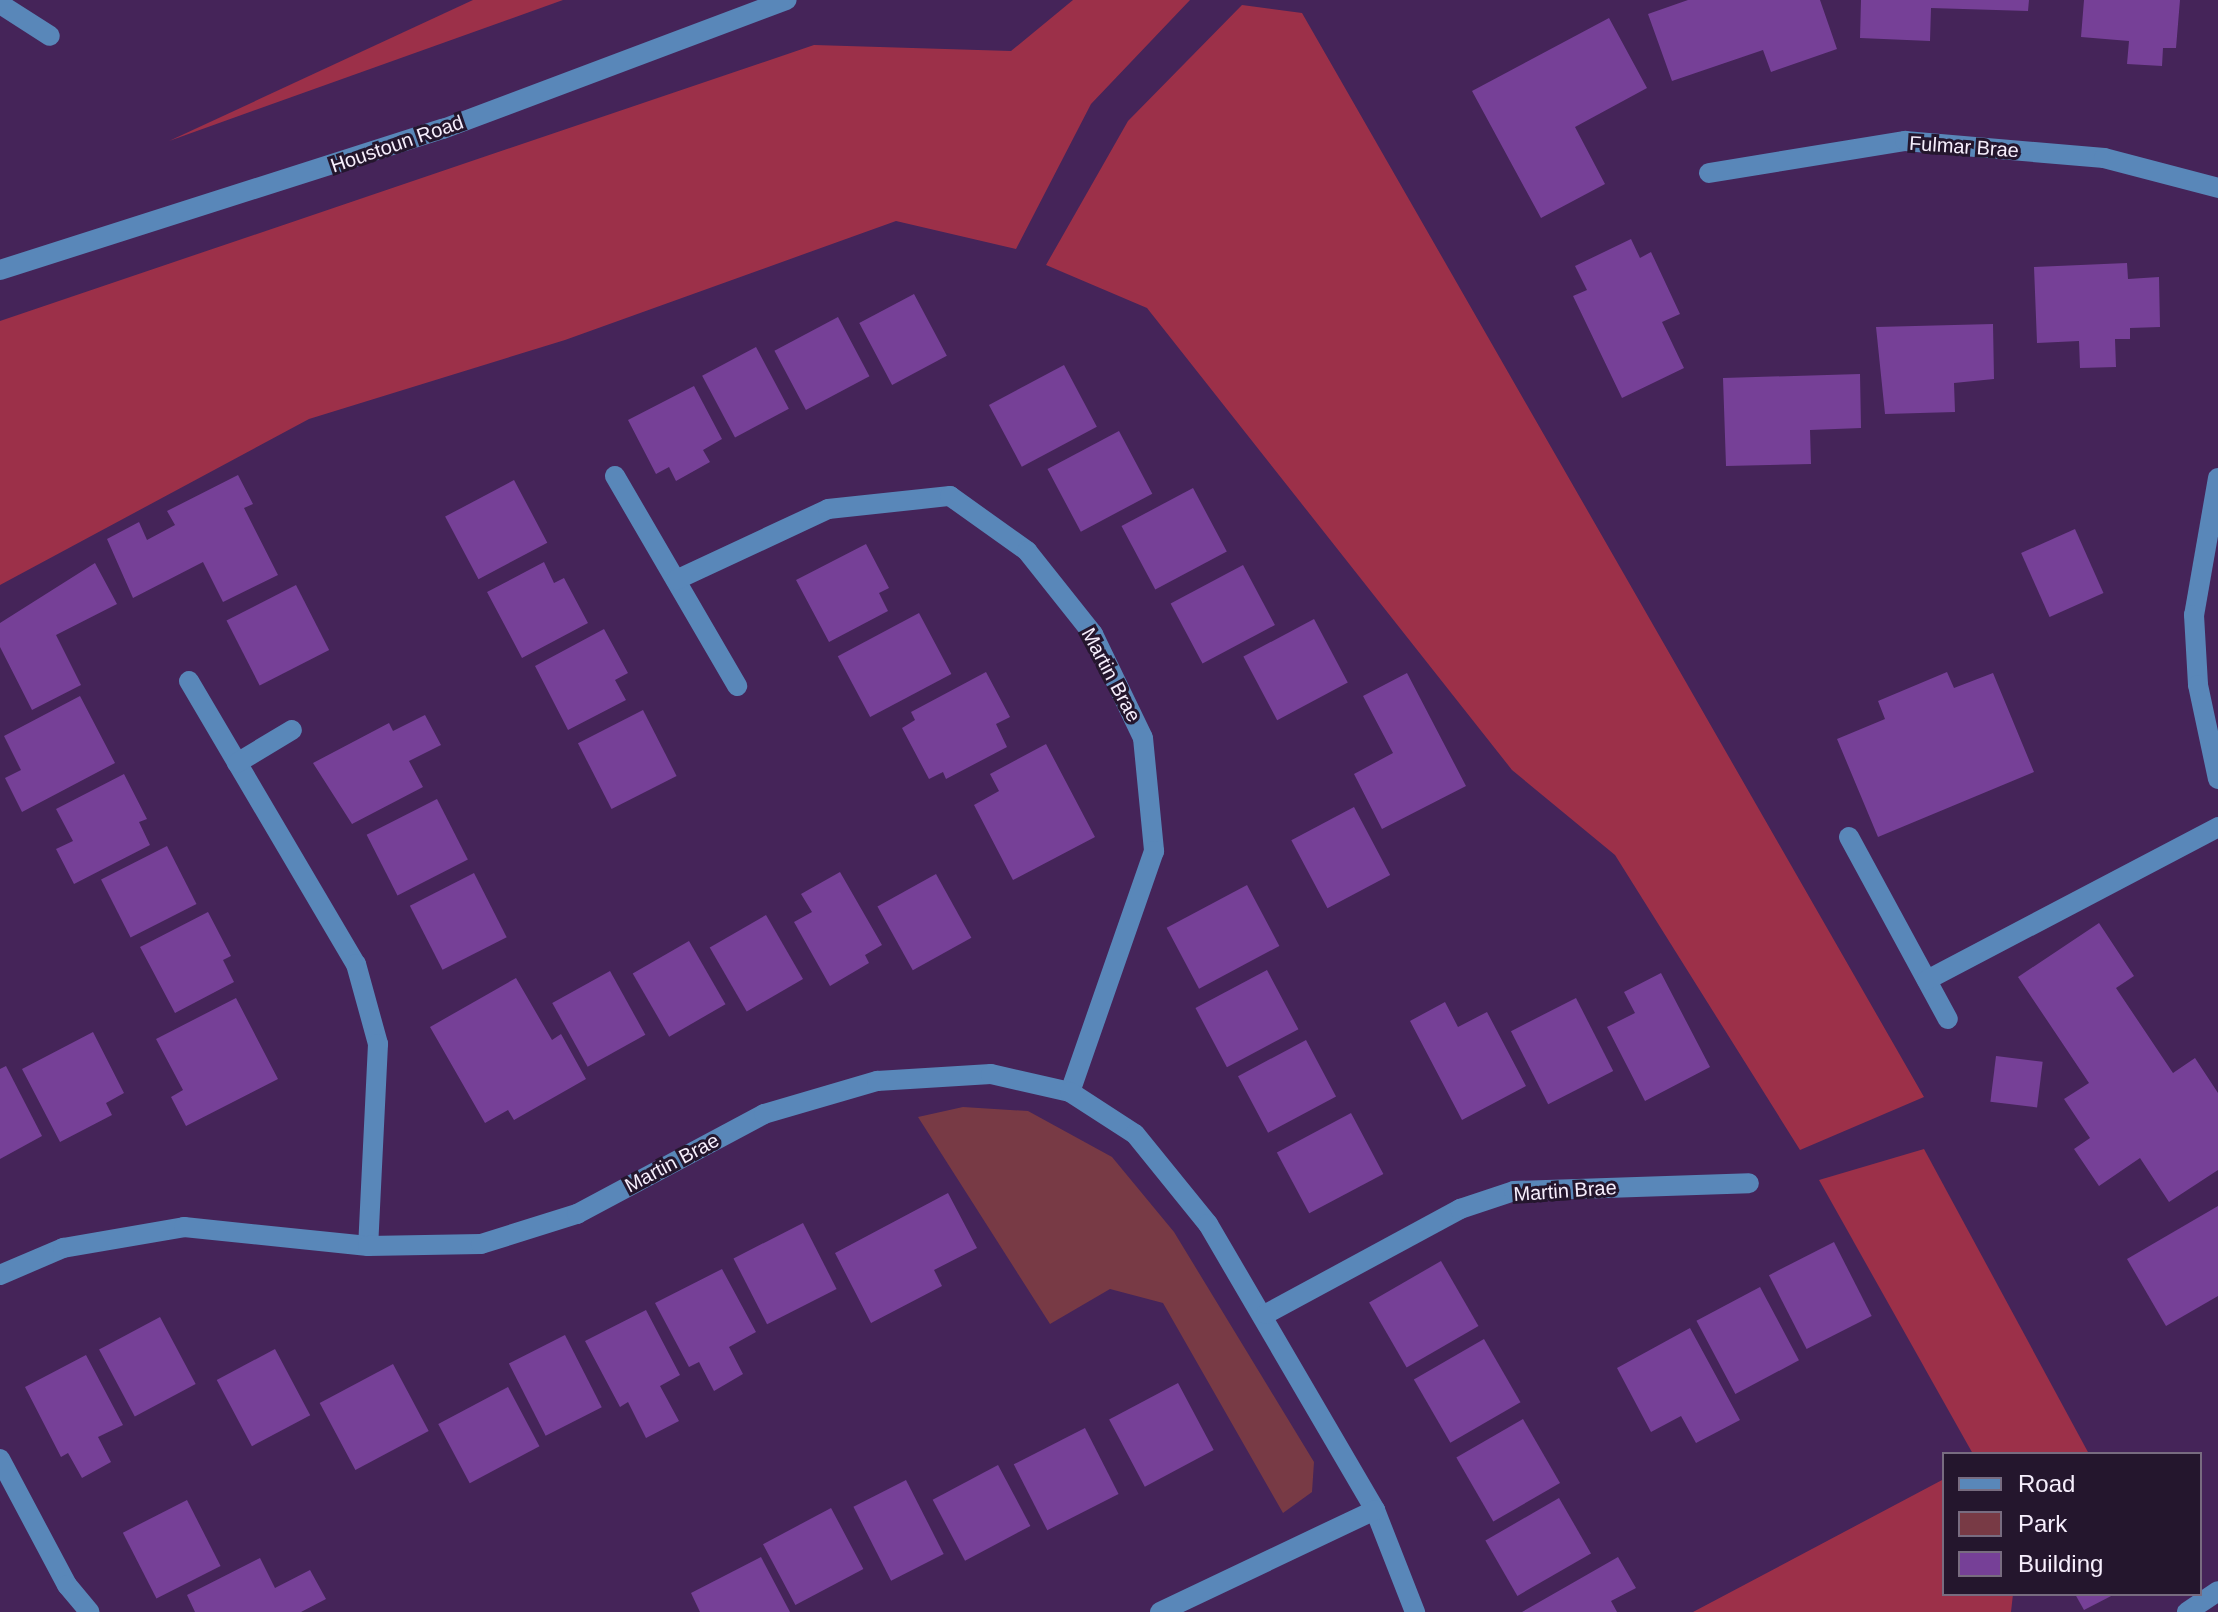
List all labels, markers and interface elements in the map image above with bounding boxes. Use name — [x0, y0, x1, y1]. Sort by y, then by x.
street label: Houstoun Road — [327, 110, 467, 178]
street label: Fulmar Brae — [1908, 131, 2020, 163]
street label: Martin Brae — [1076, 624, 1146, 726]
street label: Martin Brae — [621, 1128, 723, 1198]
street label: Martin Brae — [1513, 1175, 1617, 1207]
legend — [1942, 1452, 2202, 1596]
text: Road — [2018, 1470, 2075, 1497]
text: Park — [2018, 1510, 2067, 1537]
text: Building — [2018, 1550, 2103, 1577]

